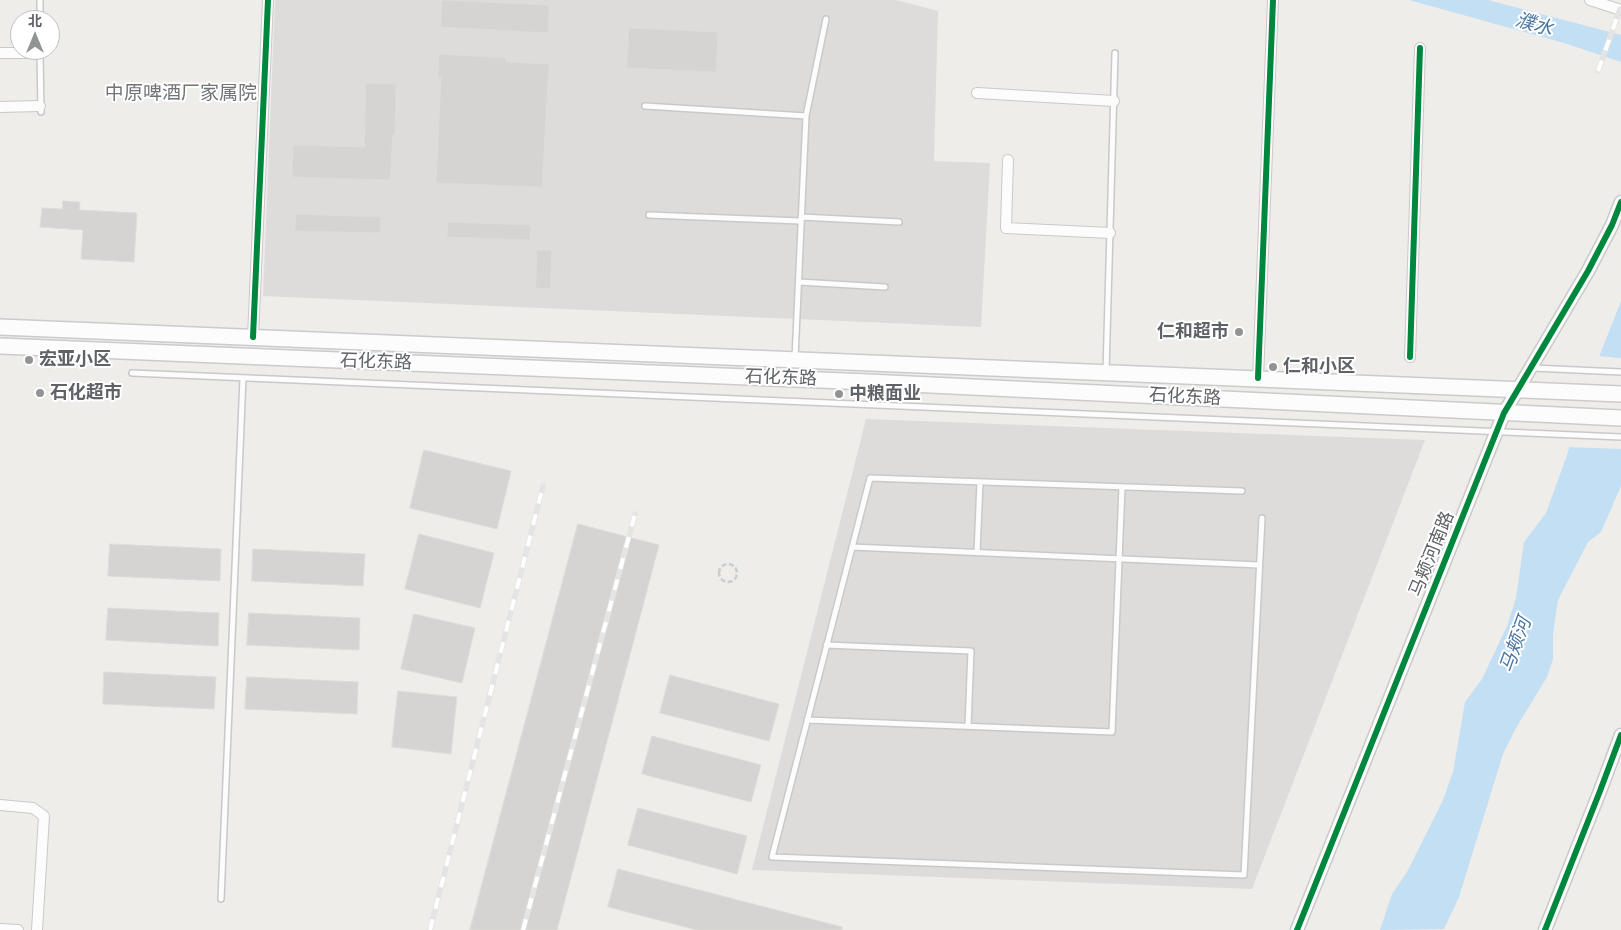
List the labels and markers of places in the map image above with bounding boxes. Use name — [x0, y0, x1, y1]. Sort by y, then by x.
place label: 仁和超市 — [1157, 321, 1229, 343]
marker: 仁和超市 — [1233, 326, 1245, 338]
place label: 宏亚小区 — [39, 349, 111, 371]
marker: 宏亚小区 — [23, 354, 35, 366]
place label: 仁和小区 — [1283, 356, 1355, 378]
marker: 仁和小区 — [1267, 361, 1279, 373]
place label: 石化超市 — [50, 382, 122, 404]
place label: 中粮面业 — [849, 383, 921, 405]
marker: 石化超市 — [34, 387, 46, 399]
marker: 中粮面业 — [833, 388, 845, 400]

